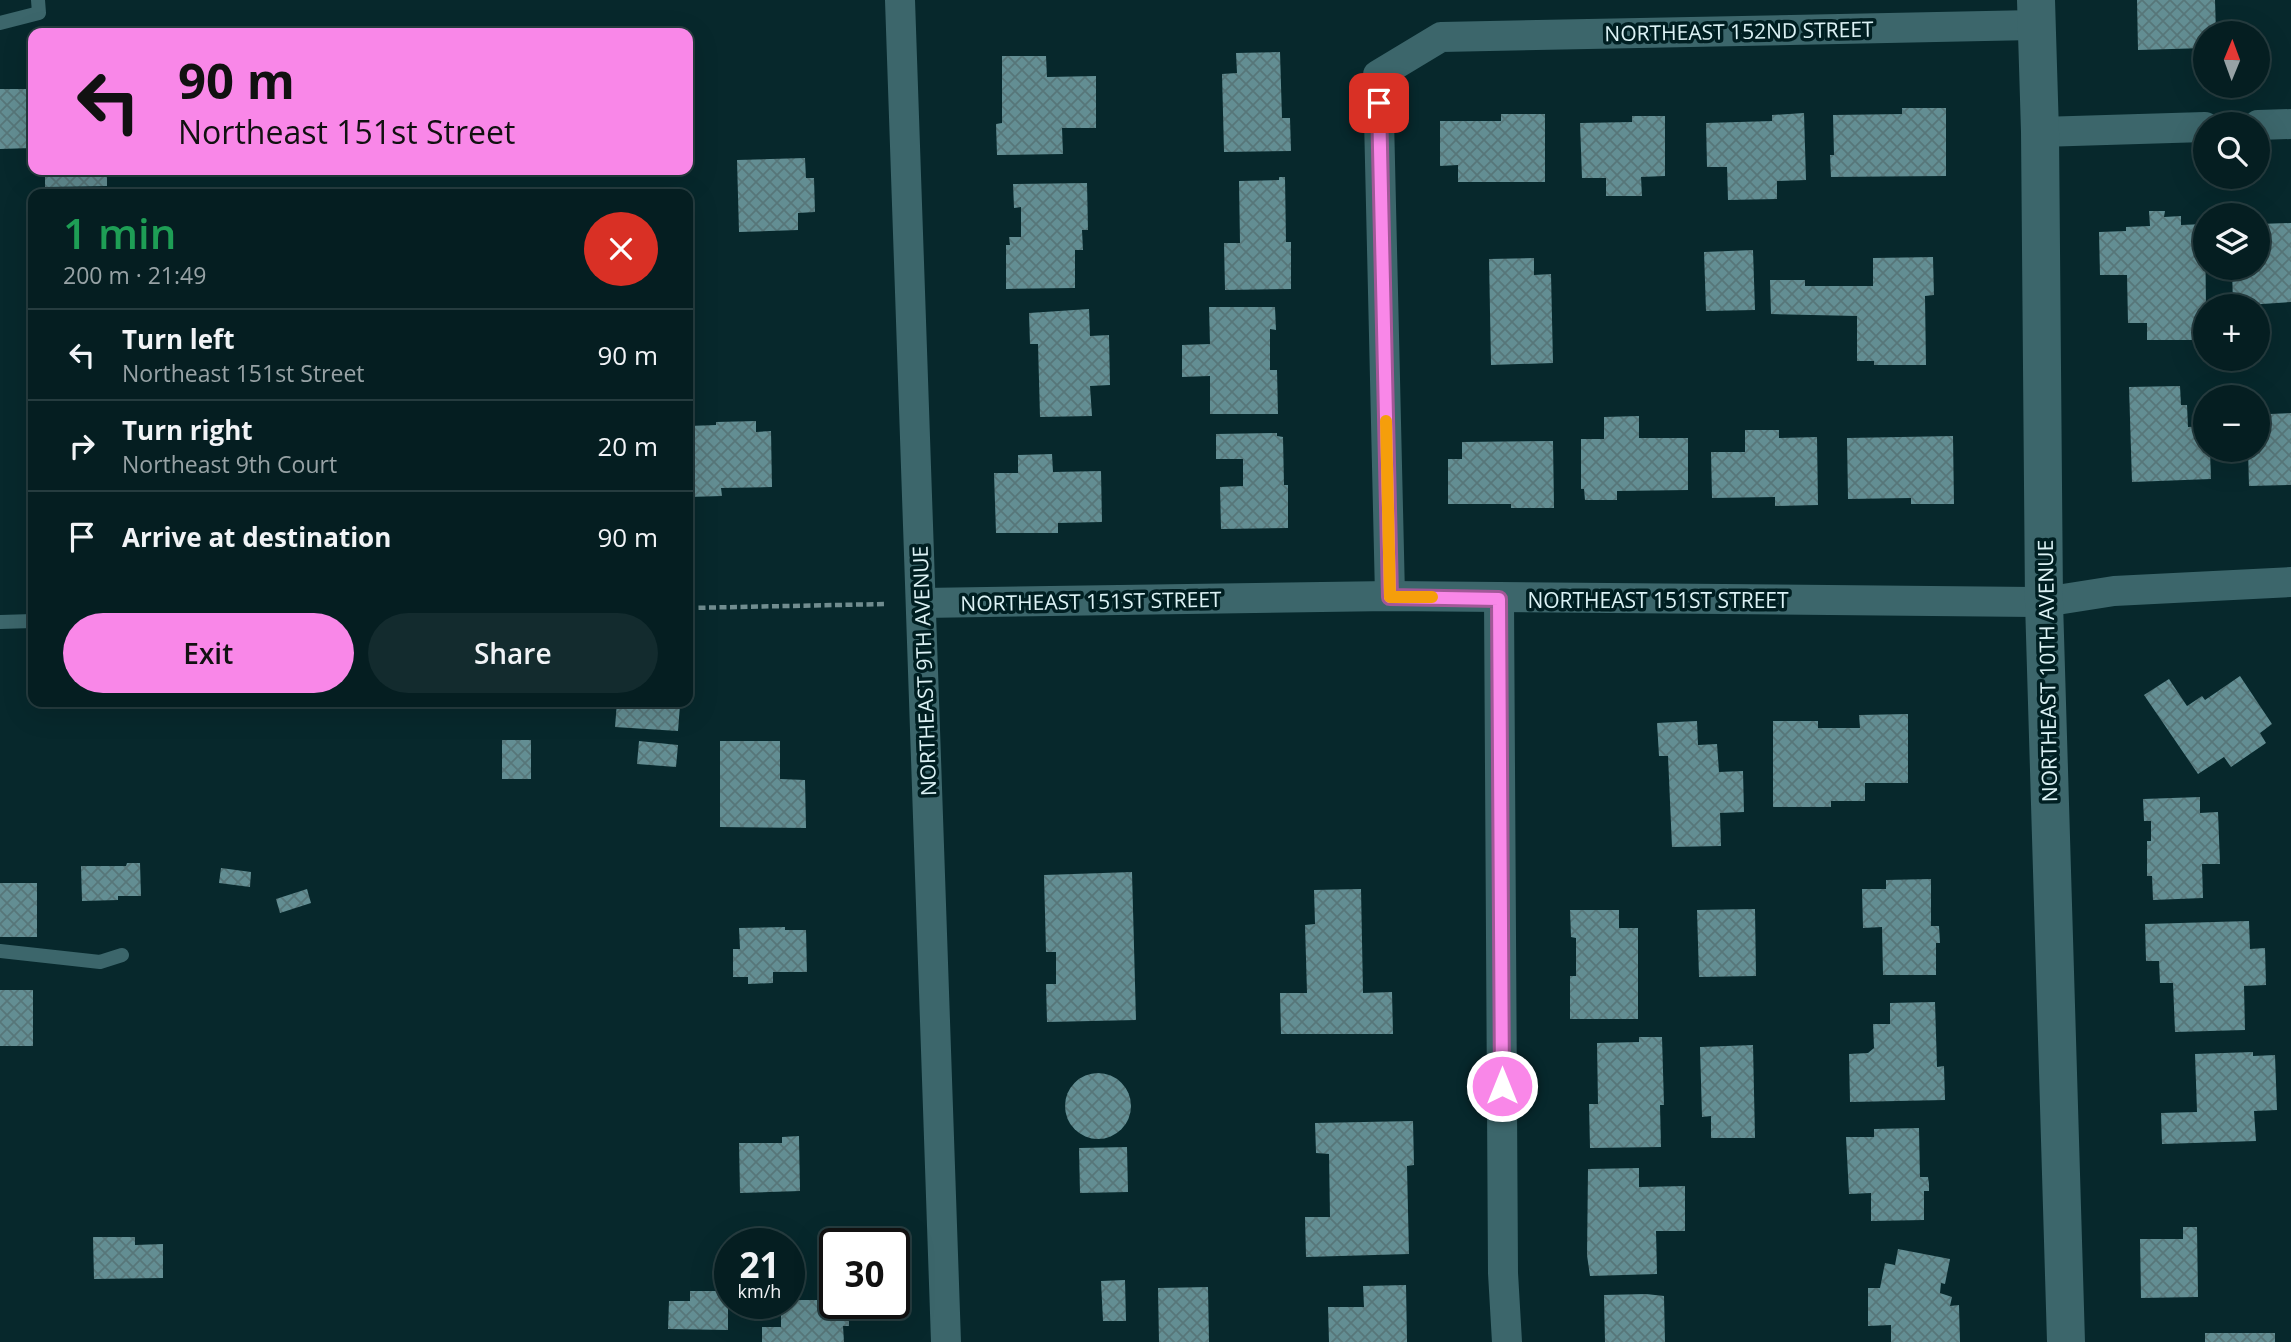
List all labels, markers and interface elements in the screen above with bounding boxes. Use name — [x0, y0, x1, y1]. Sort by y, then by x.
street label: NORTHEAST 152ND STREET — [1604, 15, 1874, 47]
north arrow — [2193, 21, 2270, 98]
map controls — [2193, 21, 2270, 462]
text: 90 m — [178, 47, 295, 113]
icon: left — [63, 56, 154, 147]
pin — [1349, 73, 1409, 133]
icon: arrive — [1360, 84, 1398, 122]
text: Northeast 151st Street — [178, 110, 515, 153]
button: search — [2193, 112, 2270, 189]
button: layers — [2193, 203, 2270, 280]
text: 1 min — [63, 204, 176, 261]
button: close — [584, 212, 658, 286]
text: 200 m · 21:49 — [63, 259, 206, 291]
button: + — [2193, 294, 2270, 371]
text: Turn left — [122, 321, 234, 357]
icon: left — [63, 336, 101, 374]
text: 90 m — [597, 337, 658, 373]
text: Northeast 151st Street — [122, 357, 365, 389]
button: − — [2193, 385, 2270, 462]
text: Turn right — [122, 412, 253, 448]
icon: right — [63, 427, 101, 465]
text: 20 m — [597, 428, 658, 464]
text: Northeast 9th Court — [122, 448, 337, 480]
icon: arrive — [63, 518, 101, 556]
text: Arrive at destination — [122, 519, 391, 555]
text: 90 m — [597, 519, 658, 555]
street label: NORTHEAST 10TH AVENUE — [2031, 540, 2063, 802]
street label: NORTHEAST 9TH AVENUE — [906, 545, 942, 797]
street label: NORTHEAST 151ST STREET — [960, 585, 1222, 617]
street label: NORTHEAST 151ST STREET — [1527, 586, 1789, 614]
button: Exit — [63, 613, 354, 693]
button: Share — [368, 613, 658, 693]
position arrow — [1465, 1049, 1539, 1123]
speed limit sign: 30 — [819, 1228, 910, 1319]
text: 21 — [739, 1241, 780, 1288]
text: km/h — [738, 1279, 781, 1303]

